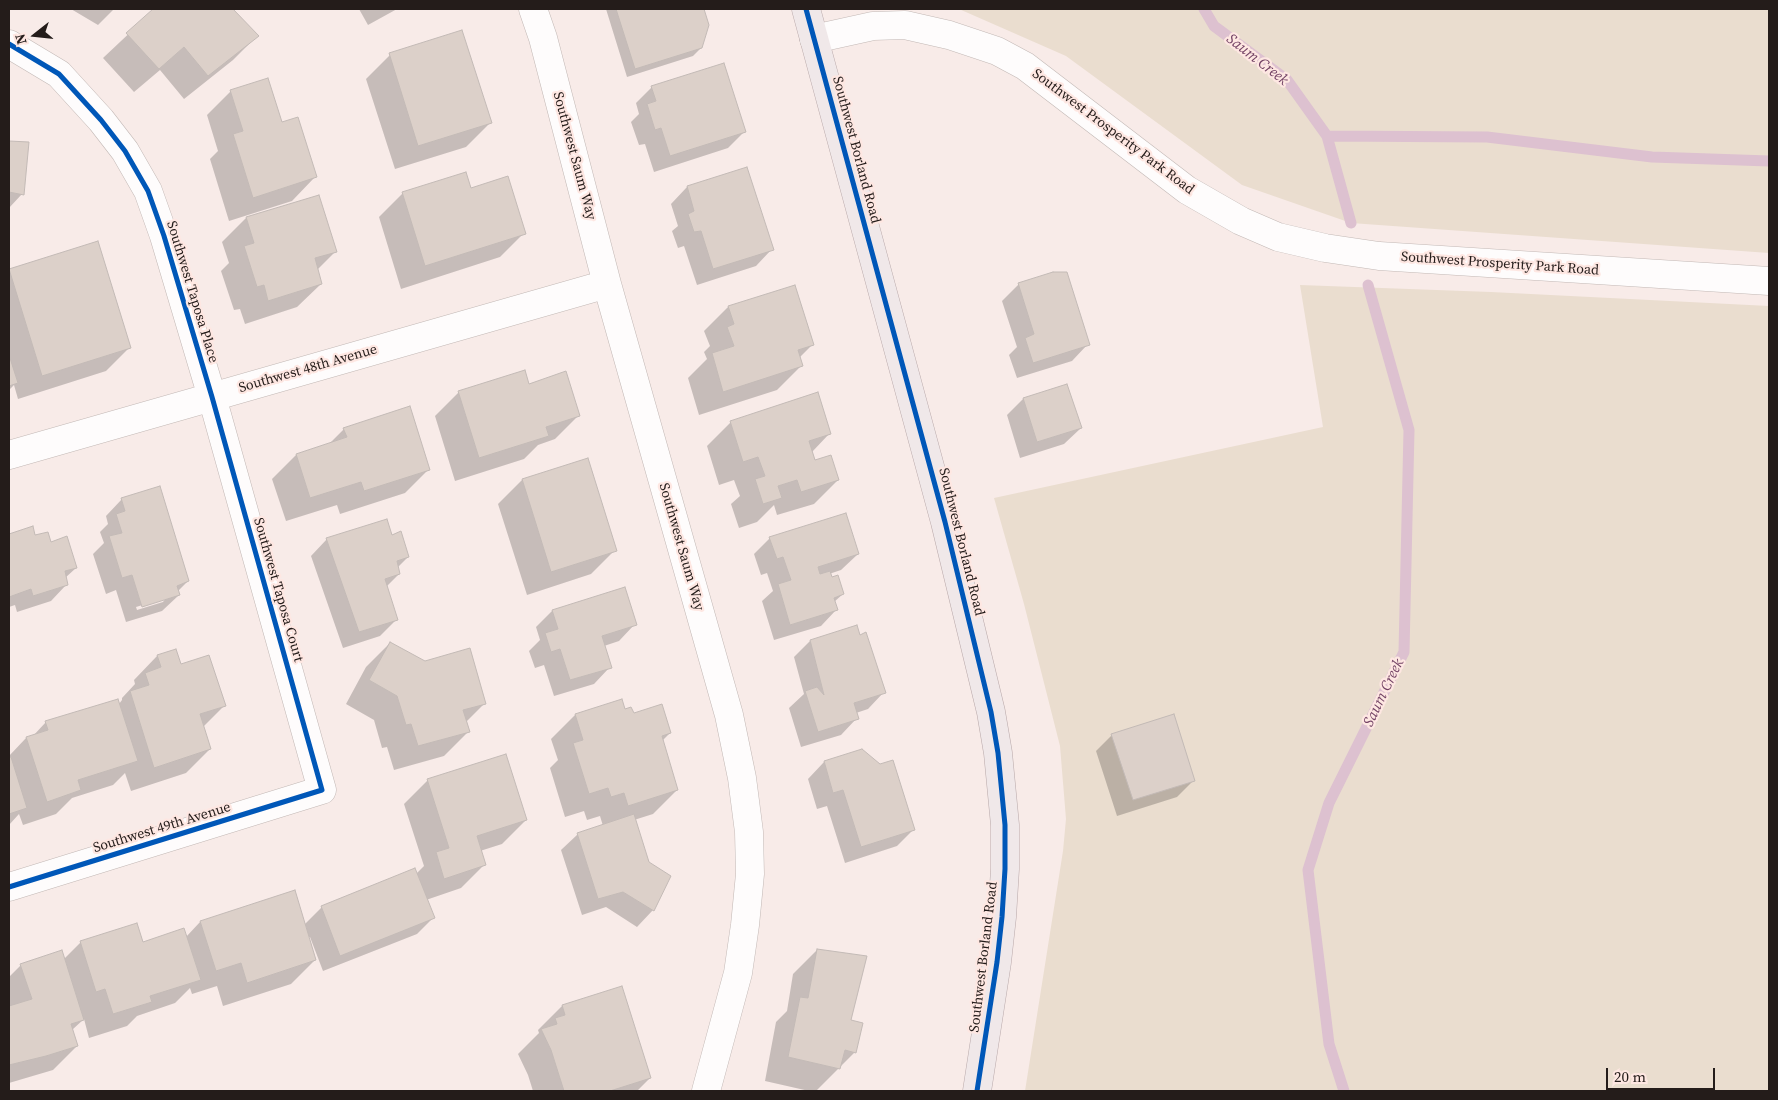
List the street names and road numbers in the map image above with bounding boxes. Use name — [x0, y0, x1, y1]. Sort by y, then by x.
street label: Southwest Prosperity Park Road — [1029, 66, 1197, 198]
street label: Southwest Borland Road — [828, 75, 884, 225]
street label: Southwest Saum Way — [549, 90, 599, 222]
street label: Southwest Taposa Place — [162, 219, 222, 365]
street label: Southwest Prosperity Park Road — [1400, 249, 1600, 279]
street label: Southwest 48th Avenue — [237, 341, 379, 397]
street label: Southwest Borland Road — [935, 466, 987, 618]
street label: Southwest Saum Way — [655, 481, 707, 613]
street label: Southwest Taposa Court — [249, 516, 307, 664]
street label: Southwest 49th Avenue — [91, 799, 233, 857]
street label: Southwest Borland Road — [966, 881, 1002, 1033]

